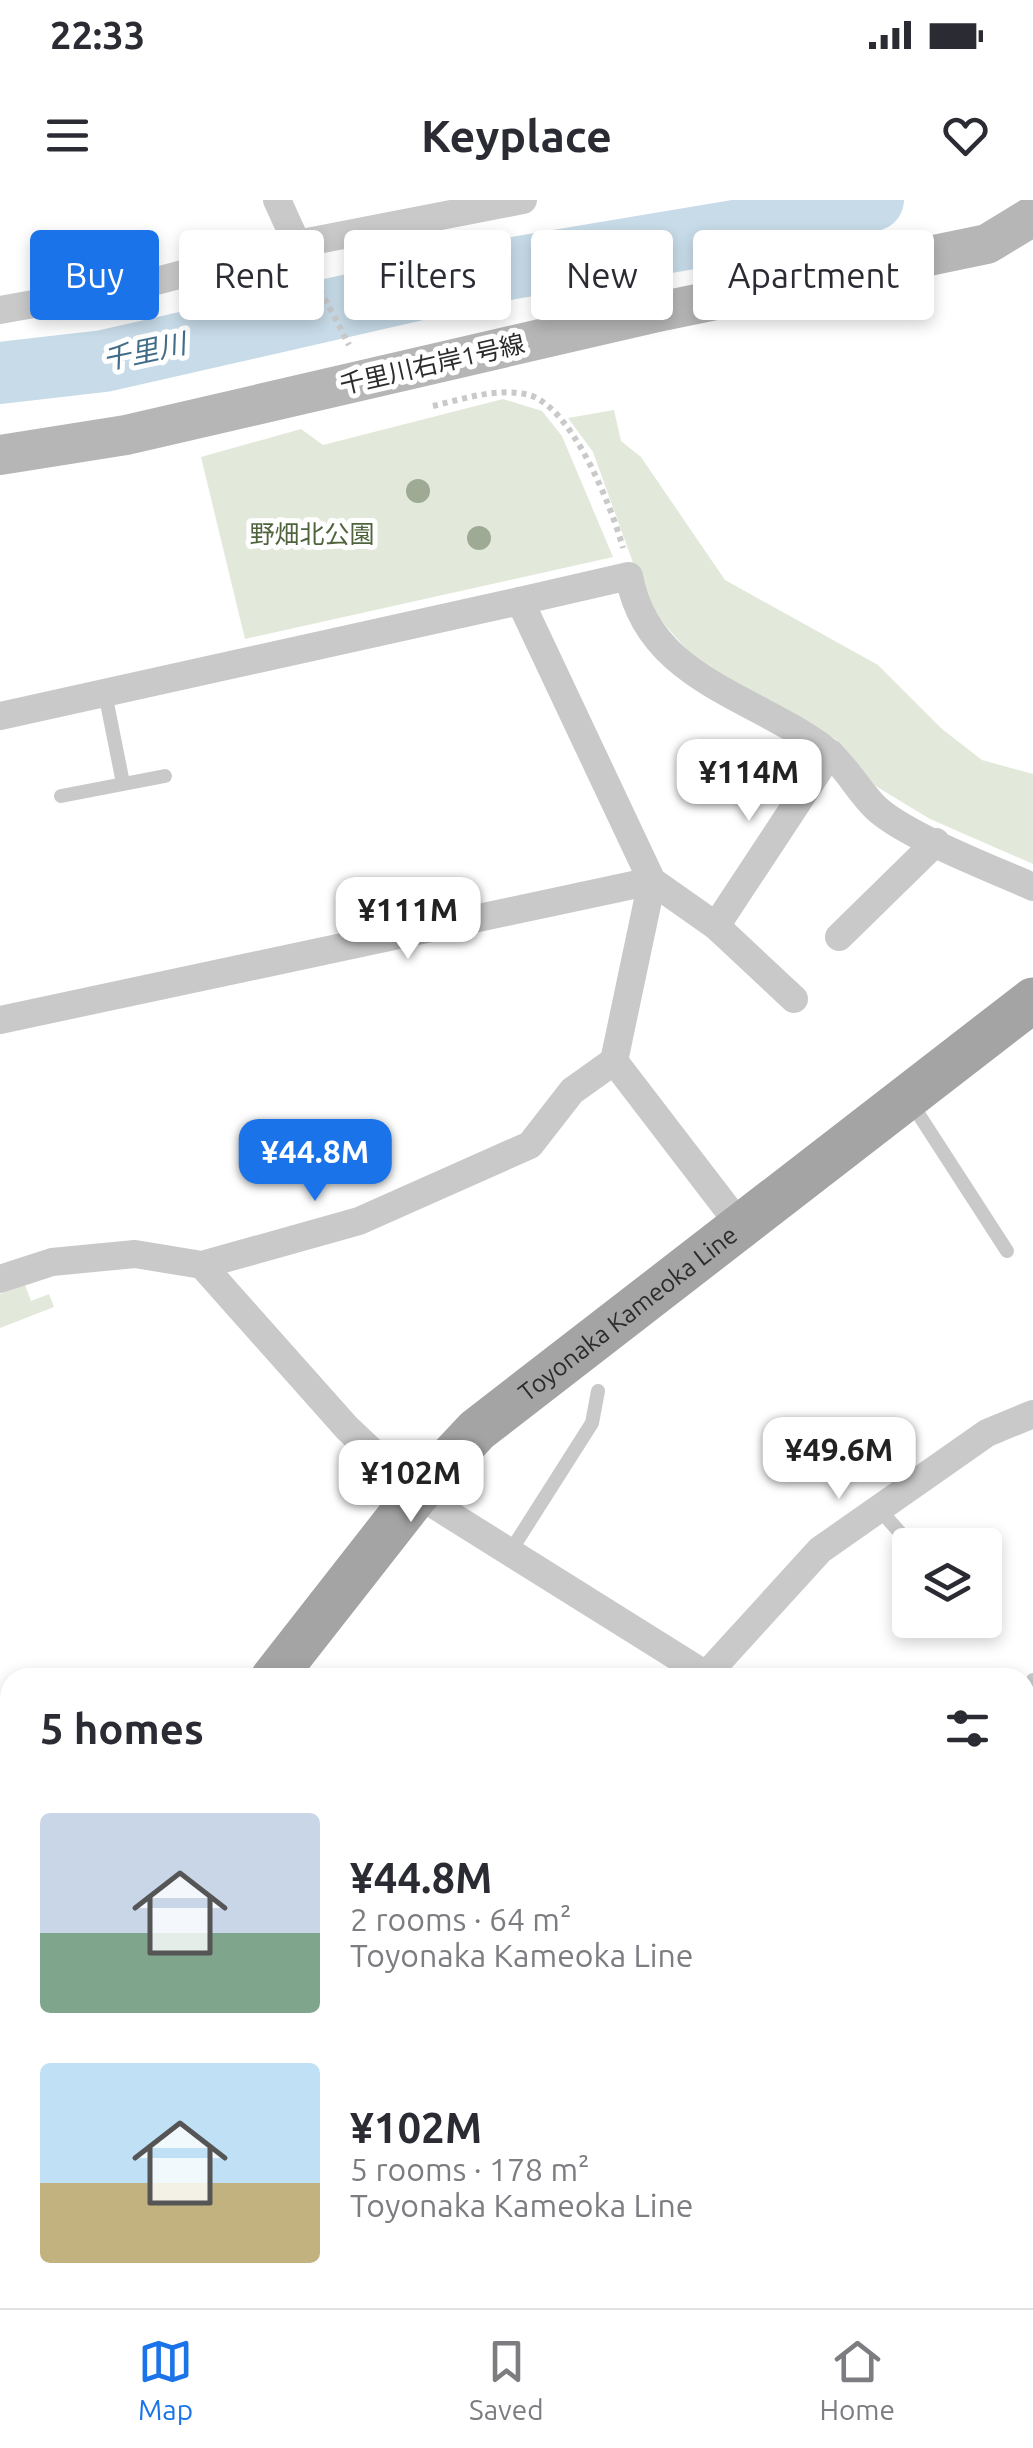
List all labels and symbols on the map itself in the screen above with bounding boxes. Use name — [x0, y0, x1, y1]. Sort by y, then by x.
water label: 千里川 — [100, 326, 191, 375]
street label: 千里川右岸1号線 — [337, 329, 527, 399]
park label: 野畑北公園 — [249, 520, 375, 548]
pin: ¥114M — [679, 739, 819, 824]
pin: ¥111M — [338, 877, 478, 962]
pin: ¥44.8M — [234, 1119, 396, 1204]
street label: Toyonaka Kameoka Line — [513, 1220, 743, 1407]
pin: ¥49.6M — [758, 1417, 920, 1502]
pin: ¥102M — [341, 1440, 481, 1525]

